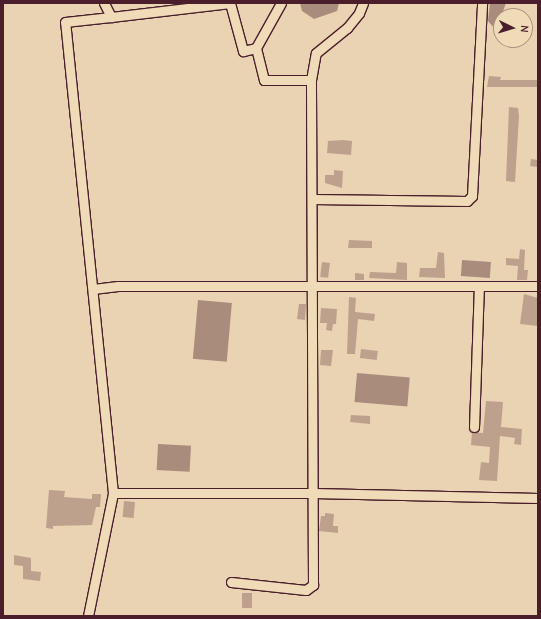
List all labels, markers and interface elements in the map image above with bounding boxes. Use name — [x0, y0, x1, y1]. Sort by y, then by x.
north arrow — [493, 8, 533, 48]
text: N — [518, 25, 531, 33]

